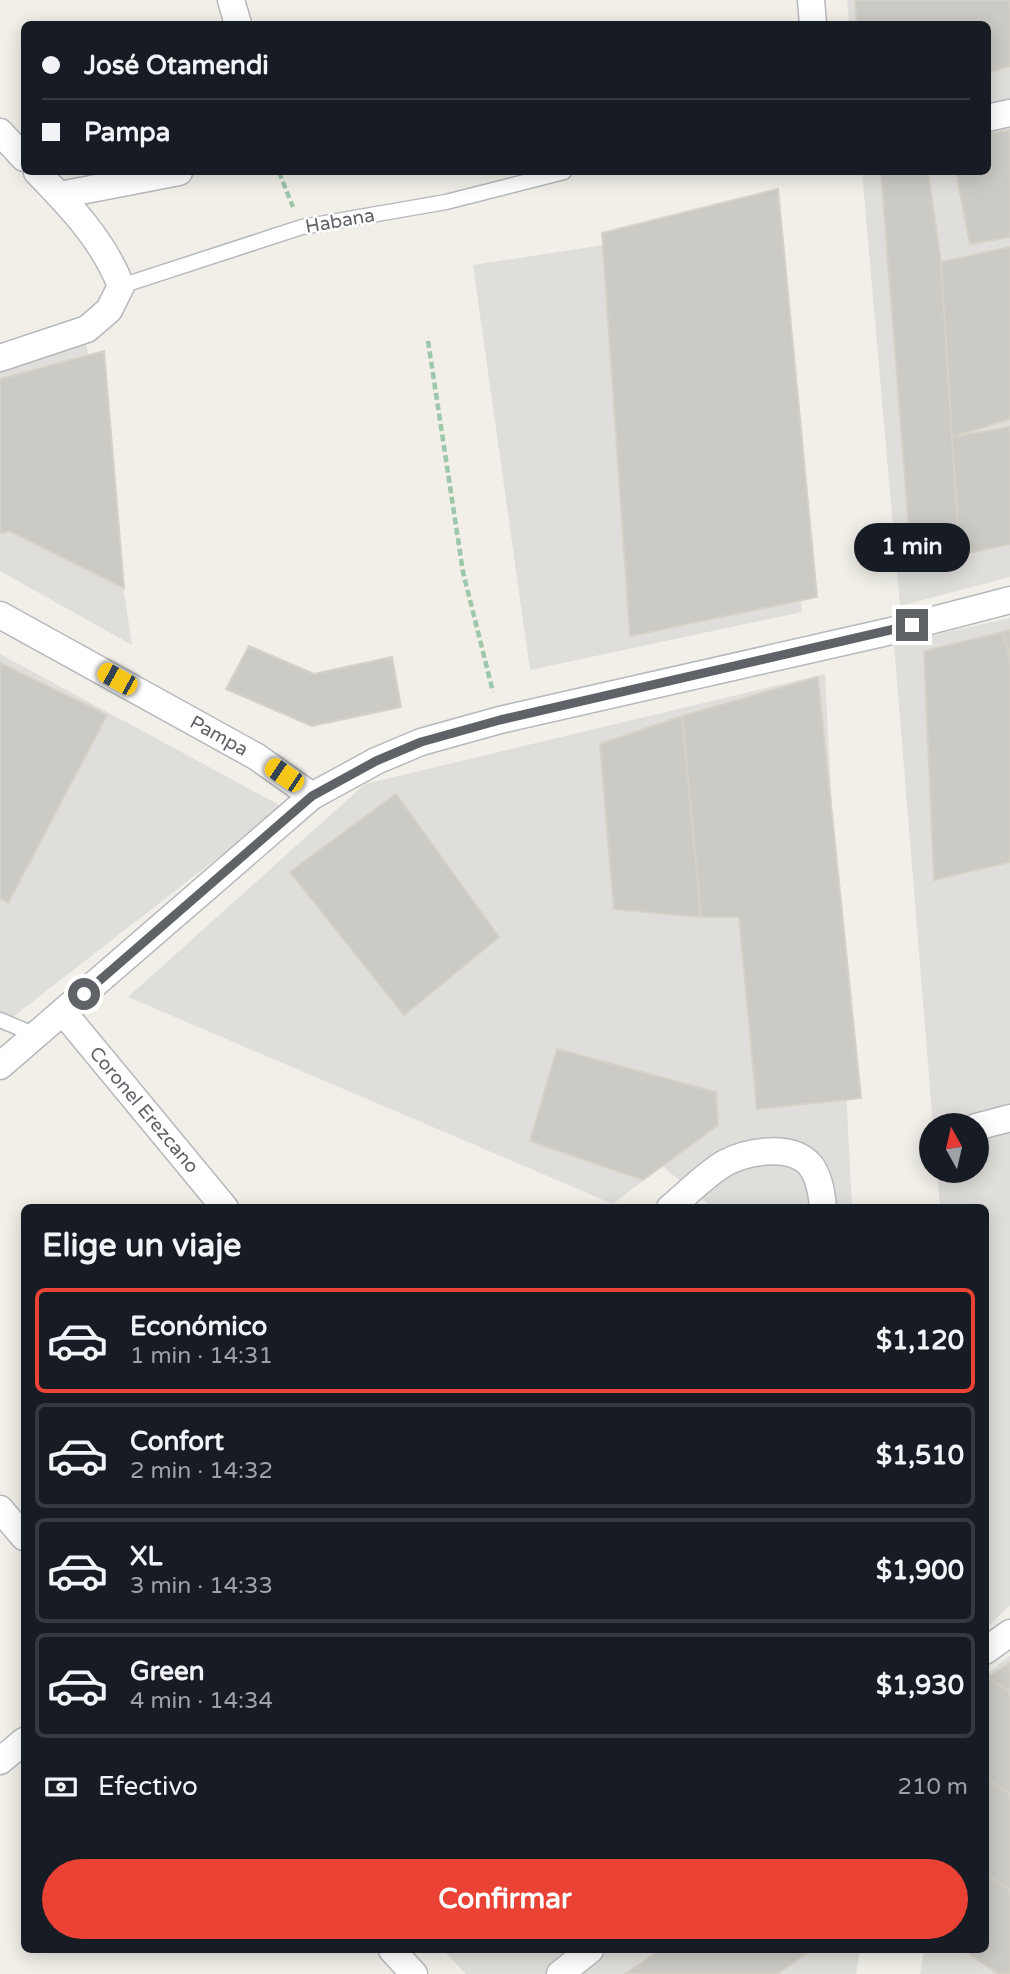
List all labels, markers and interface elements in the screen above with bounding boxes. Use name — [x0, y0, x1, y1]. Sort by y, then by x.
text: José Otamendi — [84, 50, 269, 81]
text: Pampa — [84, 117, 170, 148]
street label: Habana — [304, 204, 376, 238]
callout: 1 min — [854, 524, 970, 572]
text: 1 min — [881, 533, 943, 561]
route end — [896, 609, 928, 641]
car — [94, 660, 141, 698]
street label: Pampa — [186, 711, 252, 761]
car — [261, 755, 308, 795]
route start — [68, 978, 100, 1010]
street label: Coronel Erezcano — [85, 1042, 203, 1178]
north arrow — [919, 1113, 989, 1183]
map controls — [919, 1113, 989, 1183]
text: Elige un viaje — [42, 1227, 241, 1265]
icon: car — [46, 1309, 109, 1372]
text: Económico — [130, 1311, 267, 1342]
text: $1,120 — [876, 1325, 964, 1356]
text: 1 min · 14:31 — [130, 1342, 273, 1370]
icon: car — [46, 1424, 109, 1487]
text: Confort — [130, 1426, 224, 1457]
text: $1,510 — [876, 1440, 964, 1471]
text: 2 min · 14:32 — [130, 1457, 273, 1485]
icon: car — [46, 1539, 109, 1602]
text: XL — [130, 1541, 162, 1572]
text: $1,900 — [876, 1555, 964, 1586]
text: 3 min · 14:33 — [130, 1572, 273, 1600]
icon: car — [46, 1654, 109, 1717]
text: Green — [130, 1656, 205, 1687]
text: $1,930 — [876, 1670, 964, 1701]
text: 4 min · 14:34 — [130, 1687, 273, 1715]
icon: cash — [42, 1768, 80, 1806]
text: Efectivo — [98, 1771, 198, 1802]
text: 210 m — [898, 1773, 968, 1801]
button: Confirmar — [42, 1859, 968, 1939]

